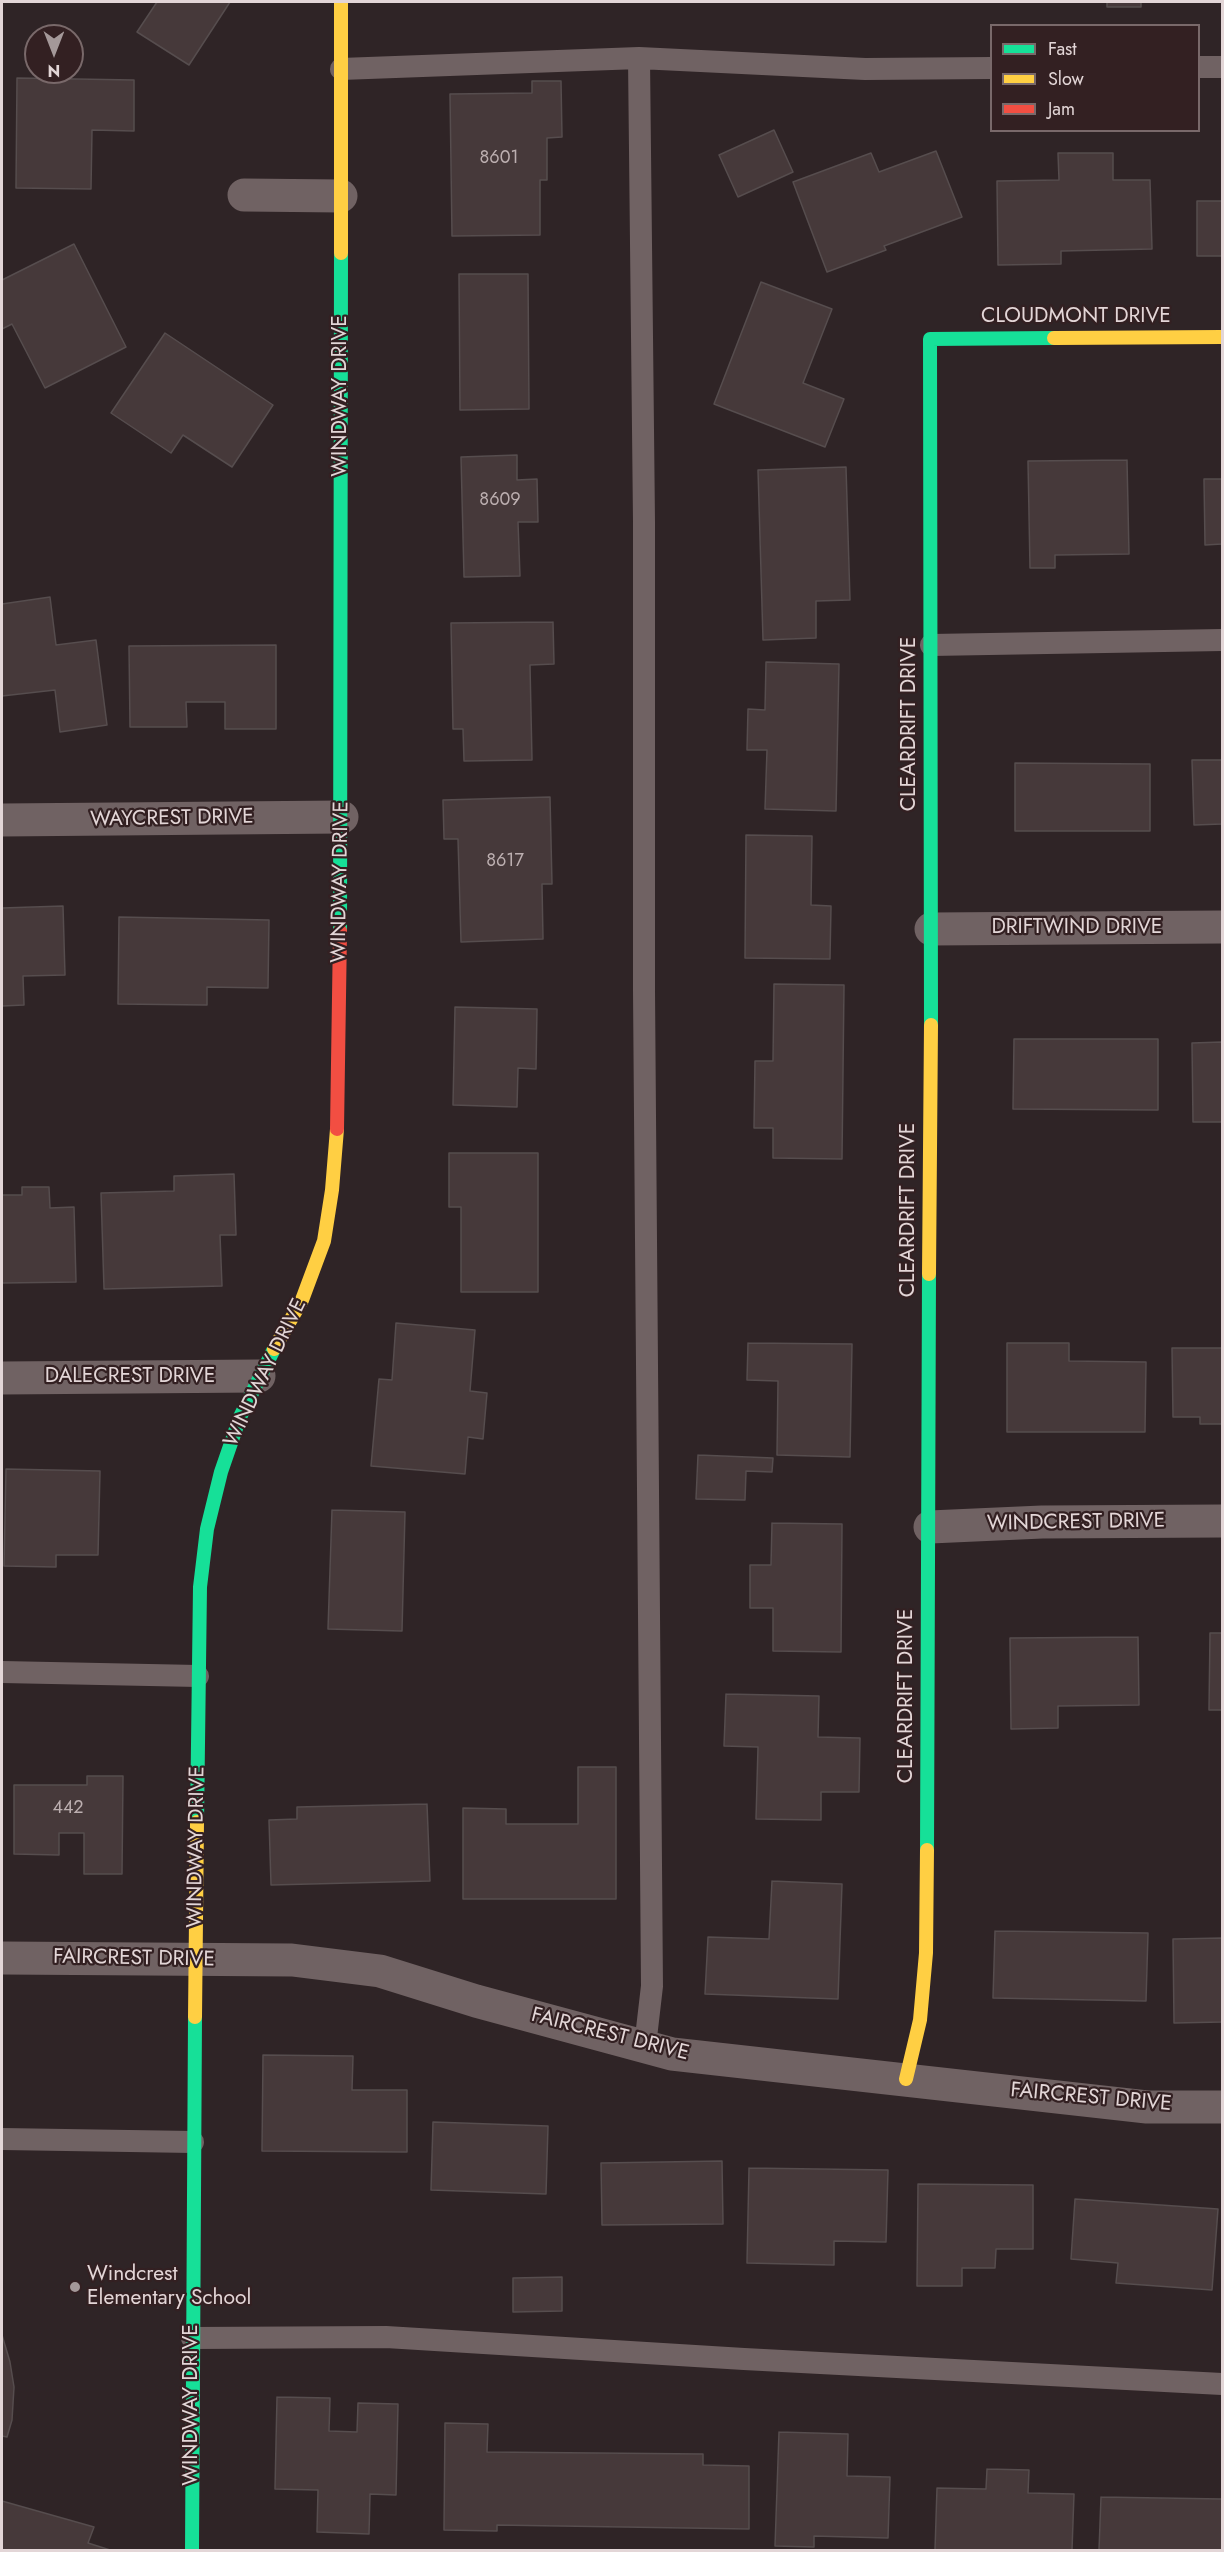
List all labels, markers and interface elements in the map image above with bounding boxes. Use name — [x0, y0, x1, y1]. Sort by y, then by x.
north arrow — [24, 24, 84, 84]
legend — [990, 24, 1200, 132]
text: Fast — [1048, 36, 1077, 62]
text: N — [48, 59, 60, 82]
text: Slow — [1048, 66, 1084, 92]
text: Jam — [1048, 96, 1075, 122]
house number: 8601 — [479, 148, 519, 170]
street label: CLOUDMONT DRIVE — [981, 304, 1171, 330]
street label: WINDWAY DRIVE — [328, 315, 354, 477]
house number: 8609 — [479, 490, 521, 512]
street label: CLEARDRIFT DRIVE — [897, 637, 923, 811]
street label: WINDWAY DRIVE — [327, 801, 355, 963]
street label: WAYCREST DRIVE — [90, 805, 254, 833]
house number: 8617 — [486, 851, 524, 873]
street label: DRIFTWIND DRIVE — [992, 915, 1162, 941]
street label: CLEARDRIFT DRIVE — [896, 1123, 922, 1297]
street label: WINDWAY DRIVE — [219, 1295, 313, 1451]
street label: DALECREST DRIVE — [45, 1364, 215, 1390]
street label: WINDCREST DRIVE — [987, 1509, 1165, 1537]
street label: CLEARDRIFT DRIVE — [894, 1609, 920, 1783]
street label: WINDWAY DRIVE — [183, 1766, 211, 1928]
house number: 442 — [52, 1798, 84, 1820]
street label: FAIRCREST DRIVE — [53, 1945, 215, 1973]
street label: FAIRCREST DRIVE — [529, 2003, 691, 2067]
street label: FAIRCREST DRIVE — [1009, 2078, 1173, 2118]
place label: Windcrest Elementary School — [87, 2262, 251, 2312]
marker: Windcrest Elementary School — [68, 2280, 82, 2294]
street label: WINDWAY DRIVE — [179, 2324, 205, 2486]

